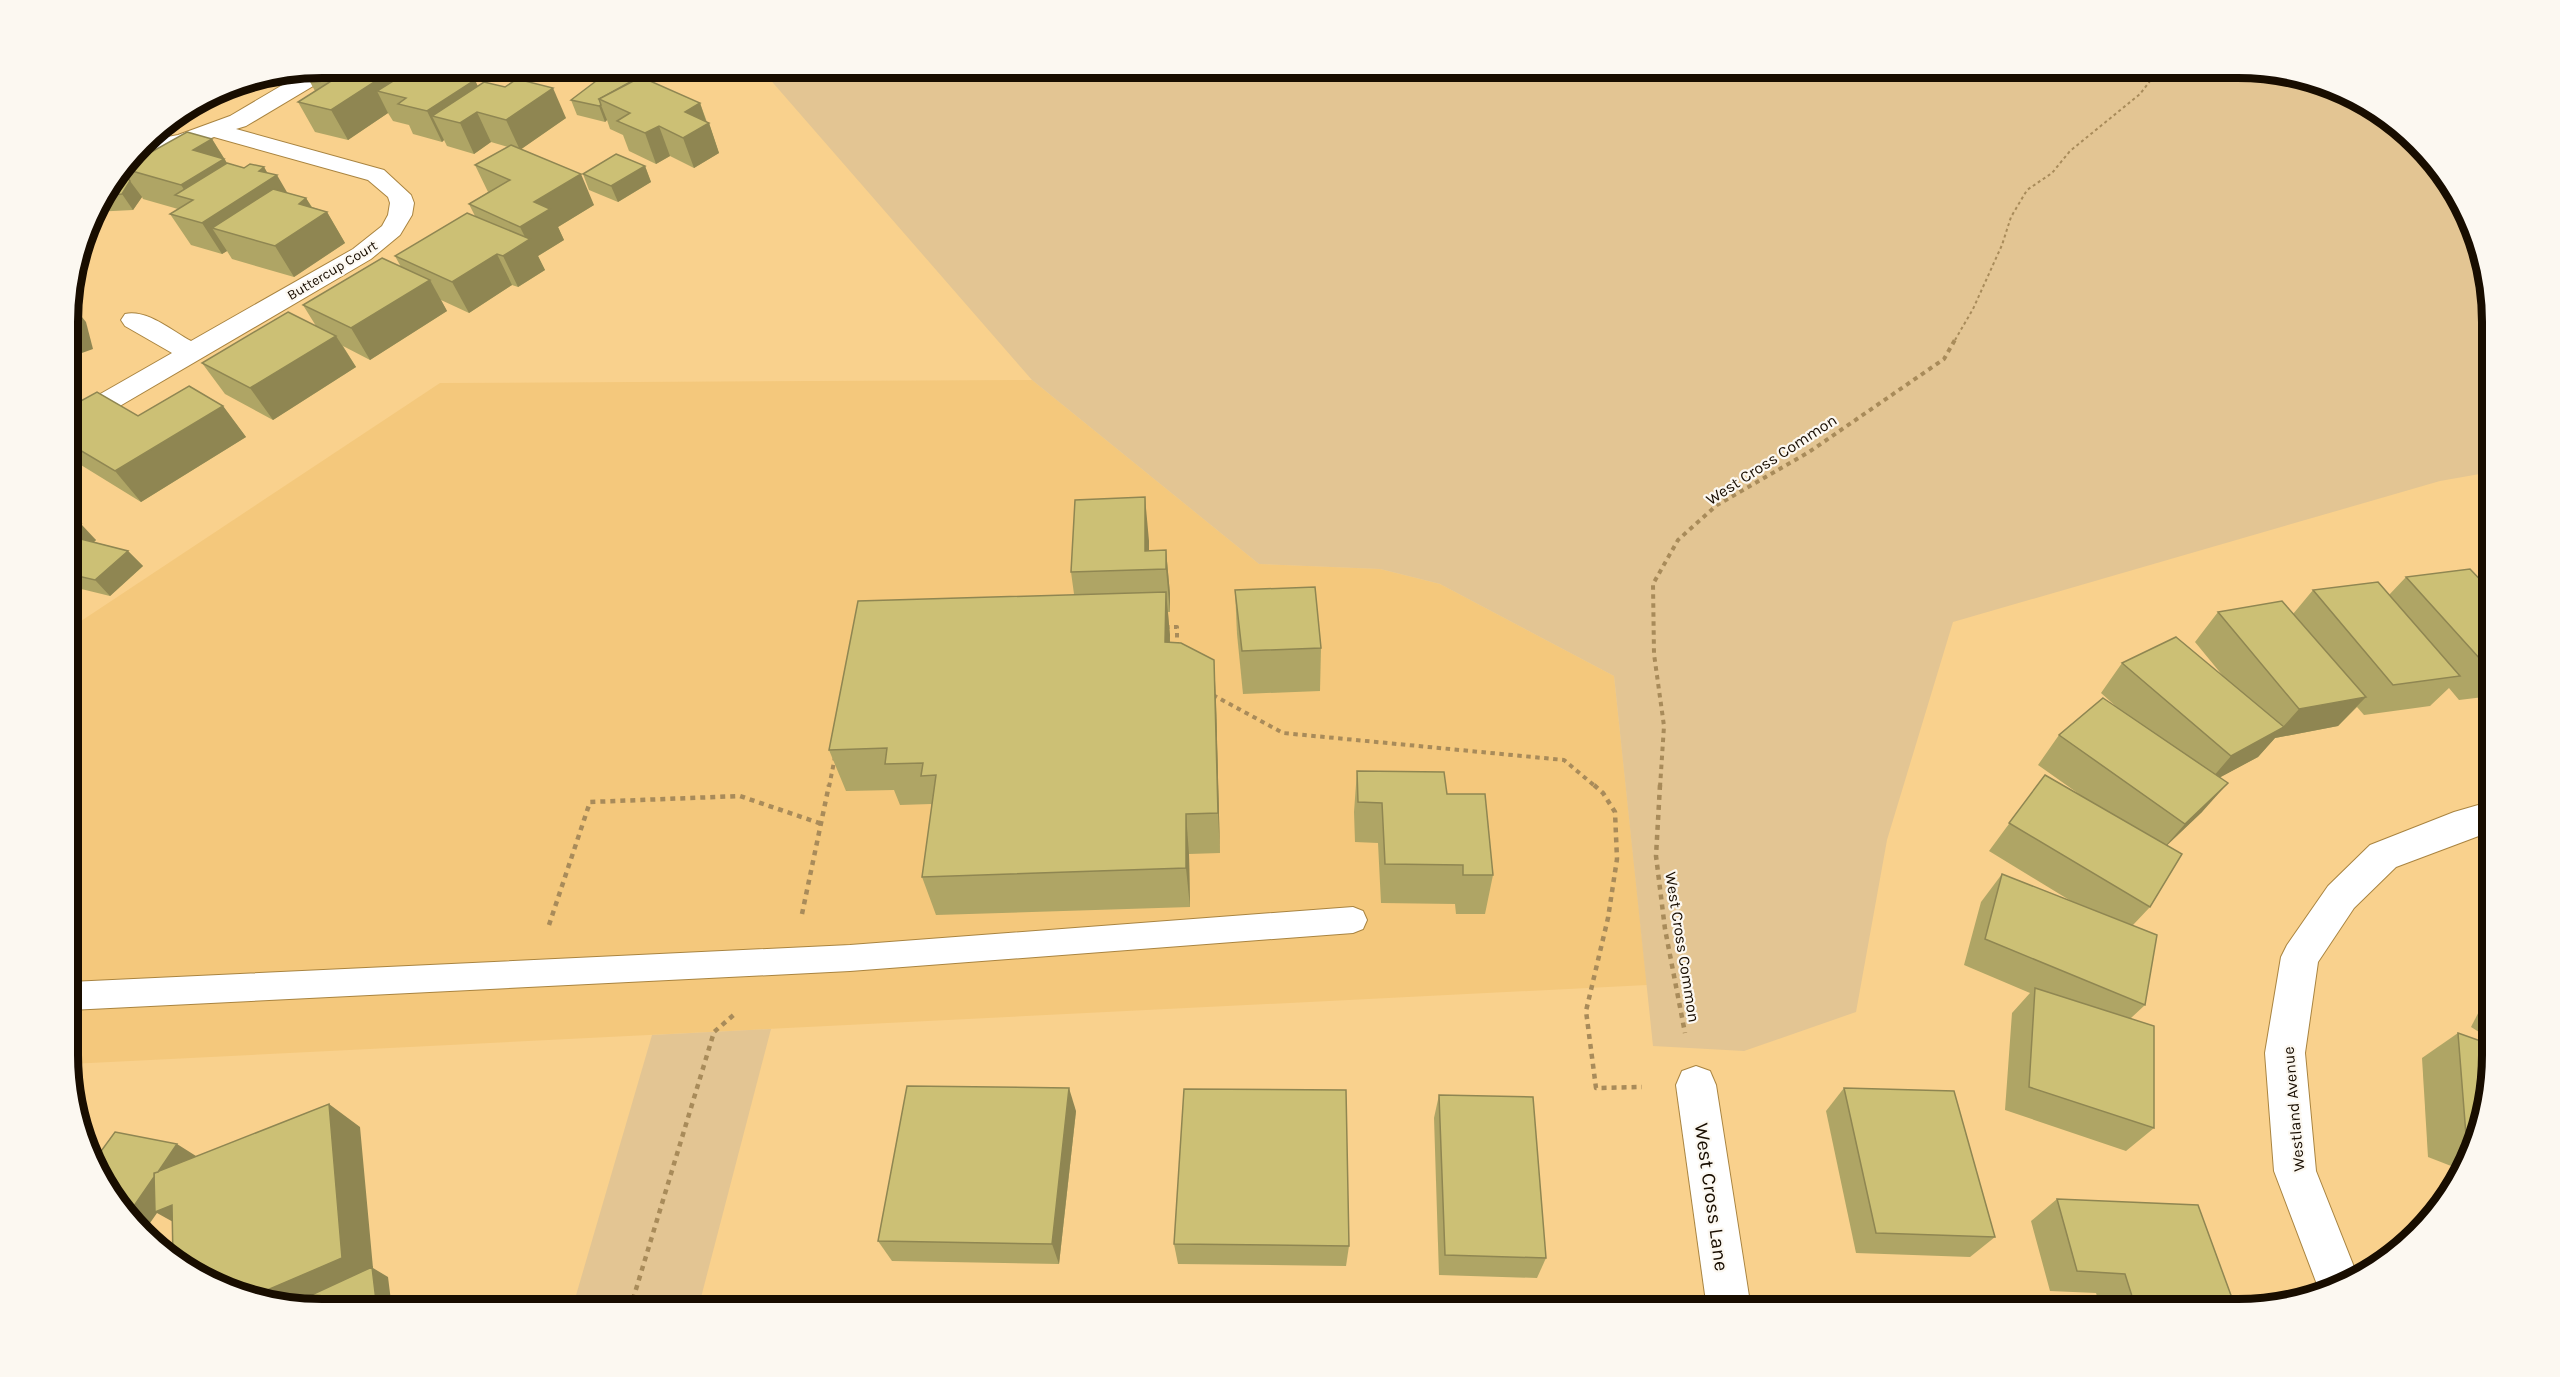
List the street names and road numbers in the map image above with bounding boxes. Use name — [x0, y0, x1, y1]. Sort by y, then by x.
street label: Buttercup Court — [284, 237, 380, 304]
street label: West Cross Common — [1702, 410, 1840, 509]
street label: West Cross Common — [1661, 870, 1704, 1024]
street label: Westland Avenue — [2279, 1046, 2308, 1172]
street label: West Cross Lane — [1690, 1122, 1733, 1273]

